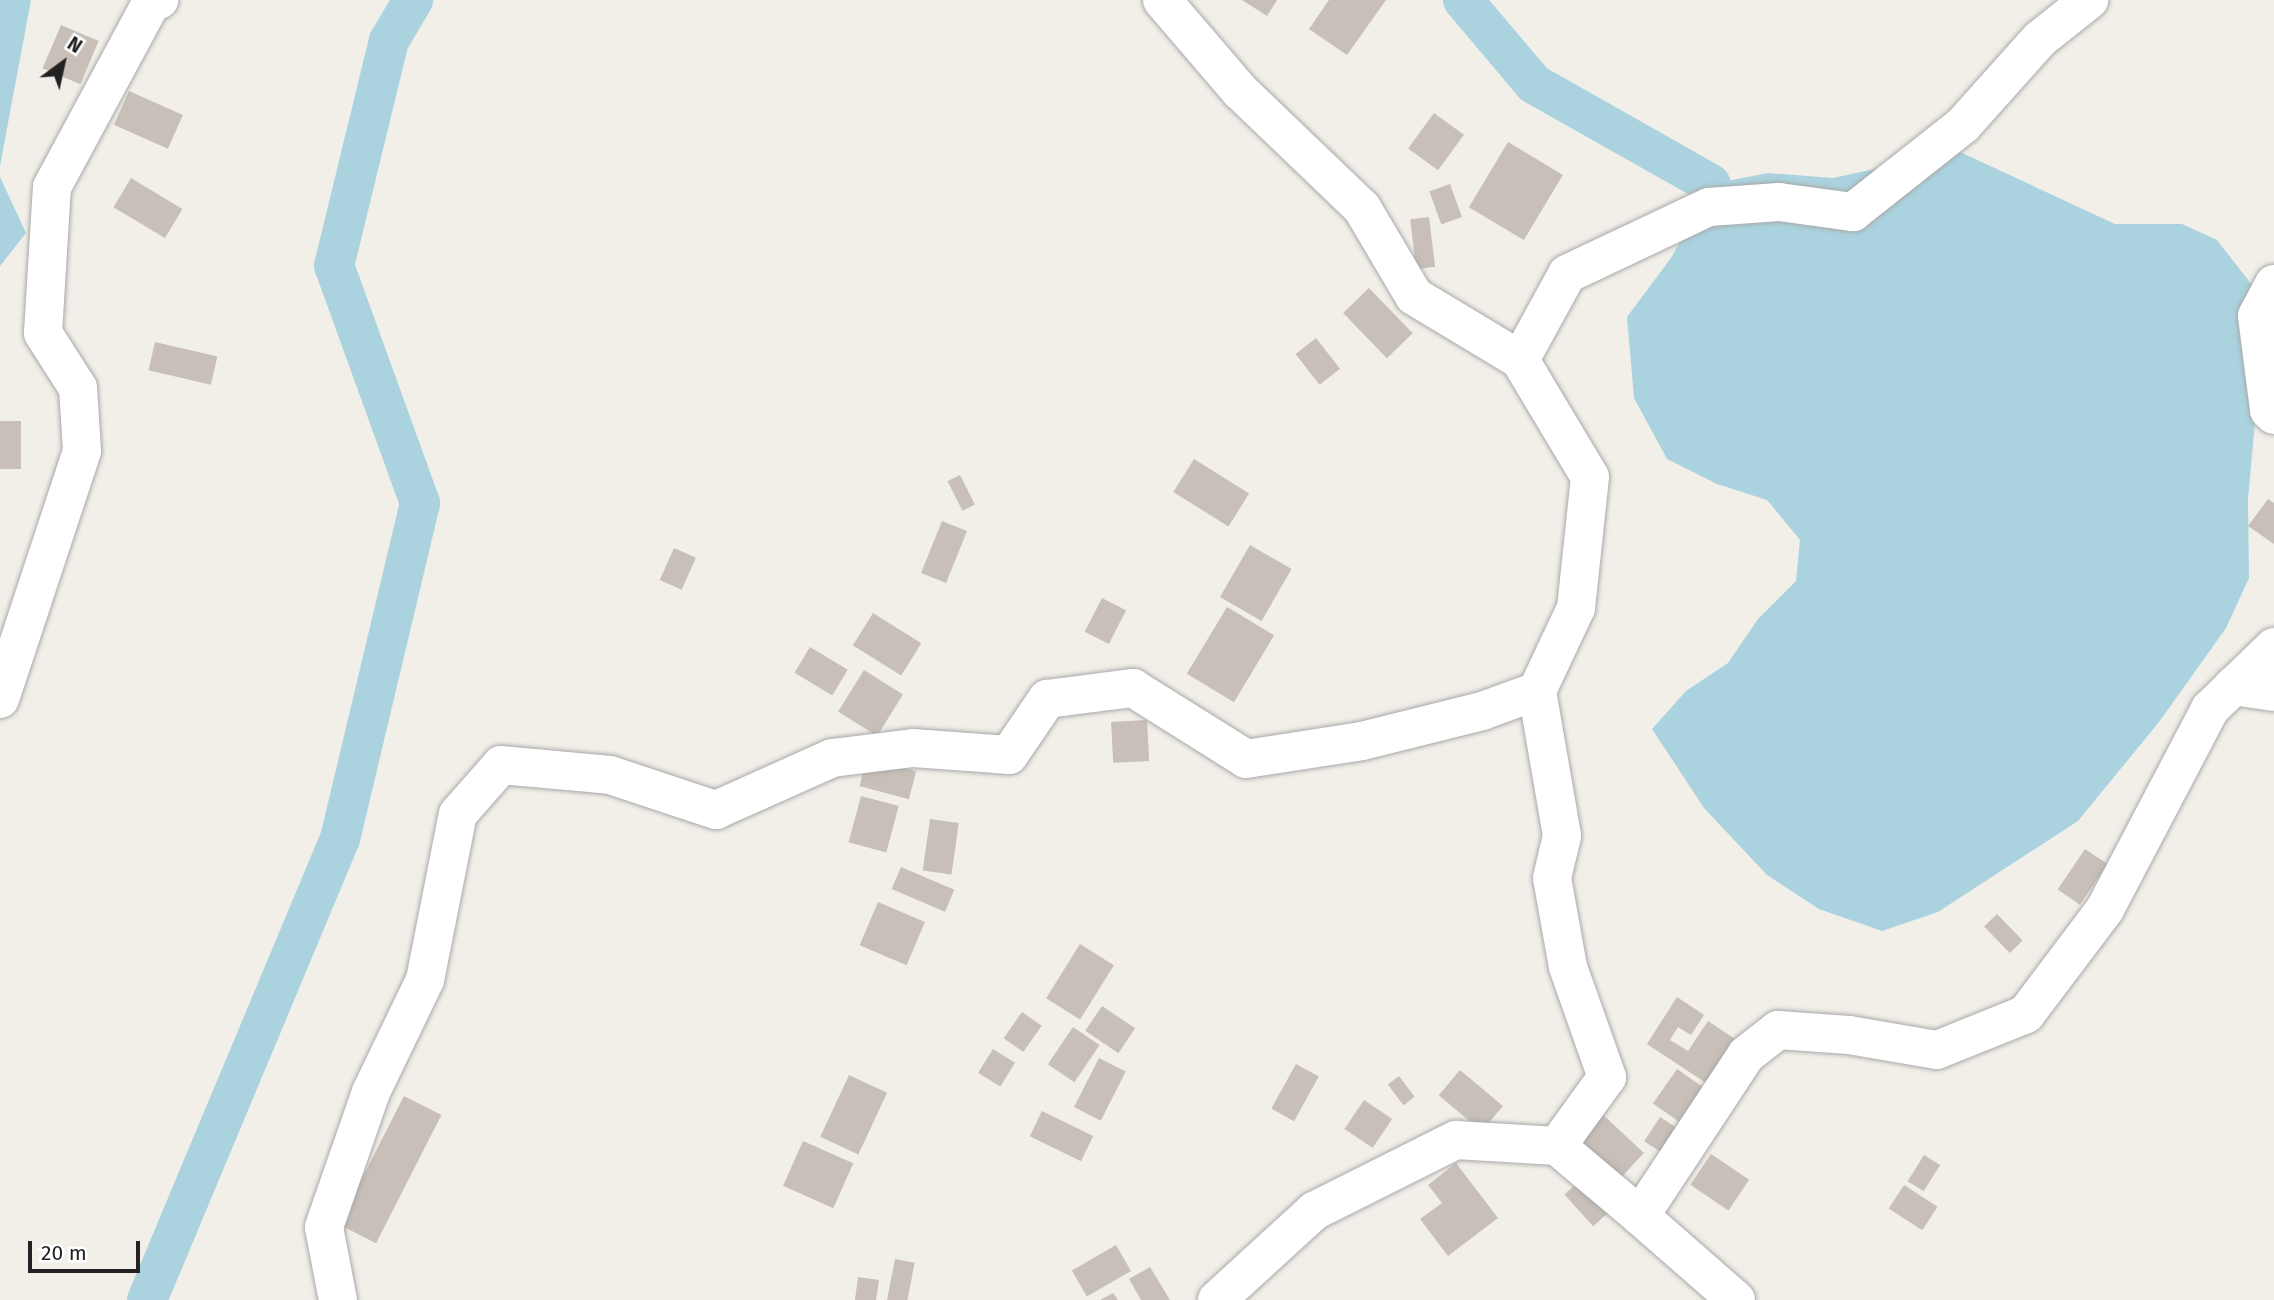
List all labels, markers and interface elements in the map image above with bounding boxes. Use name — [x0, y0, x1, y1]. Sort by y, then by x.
north arrow — [28, 28, 98, 98]
text: N — [63, 32, 86, 58]
scale bar — [32, 1226, 144, 1270]
text: 20 m — [41, 1240, 87, 1266]

